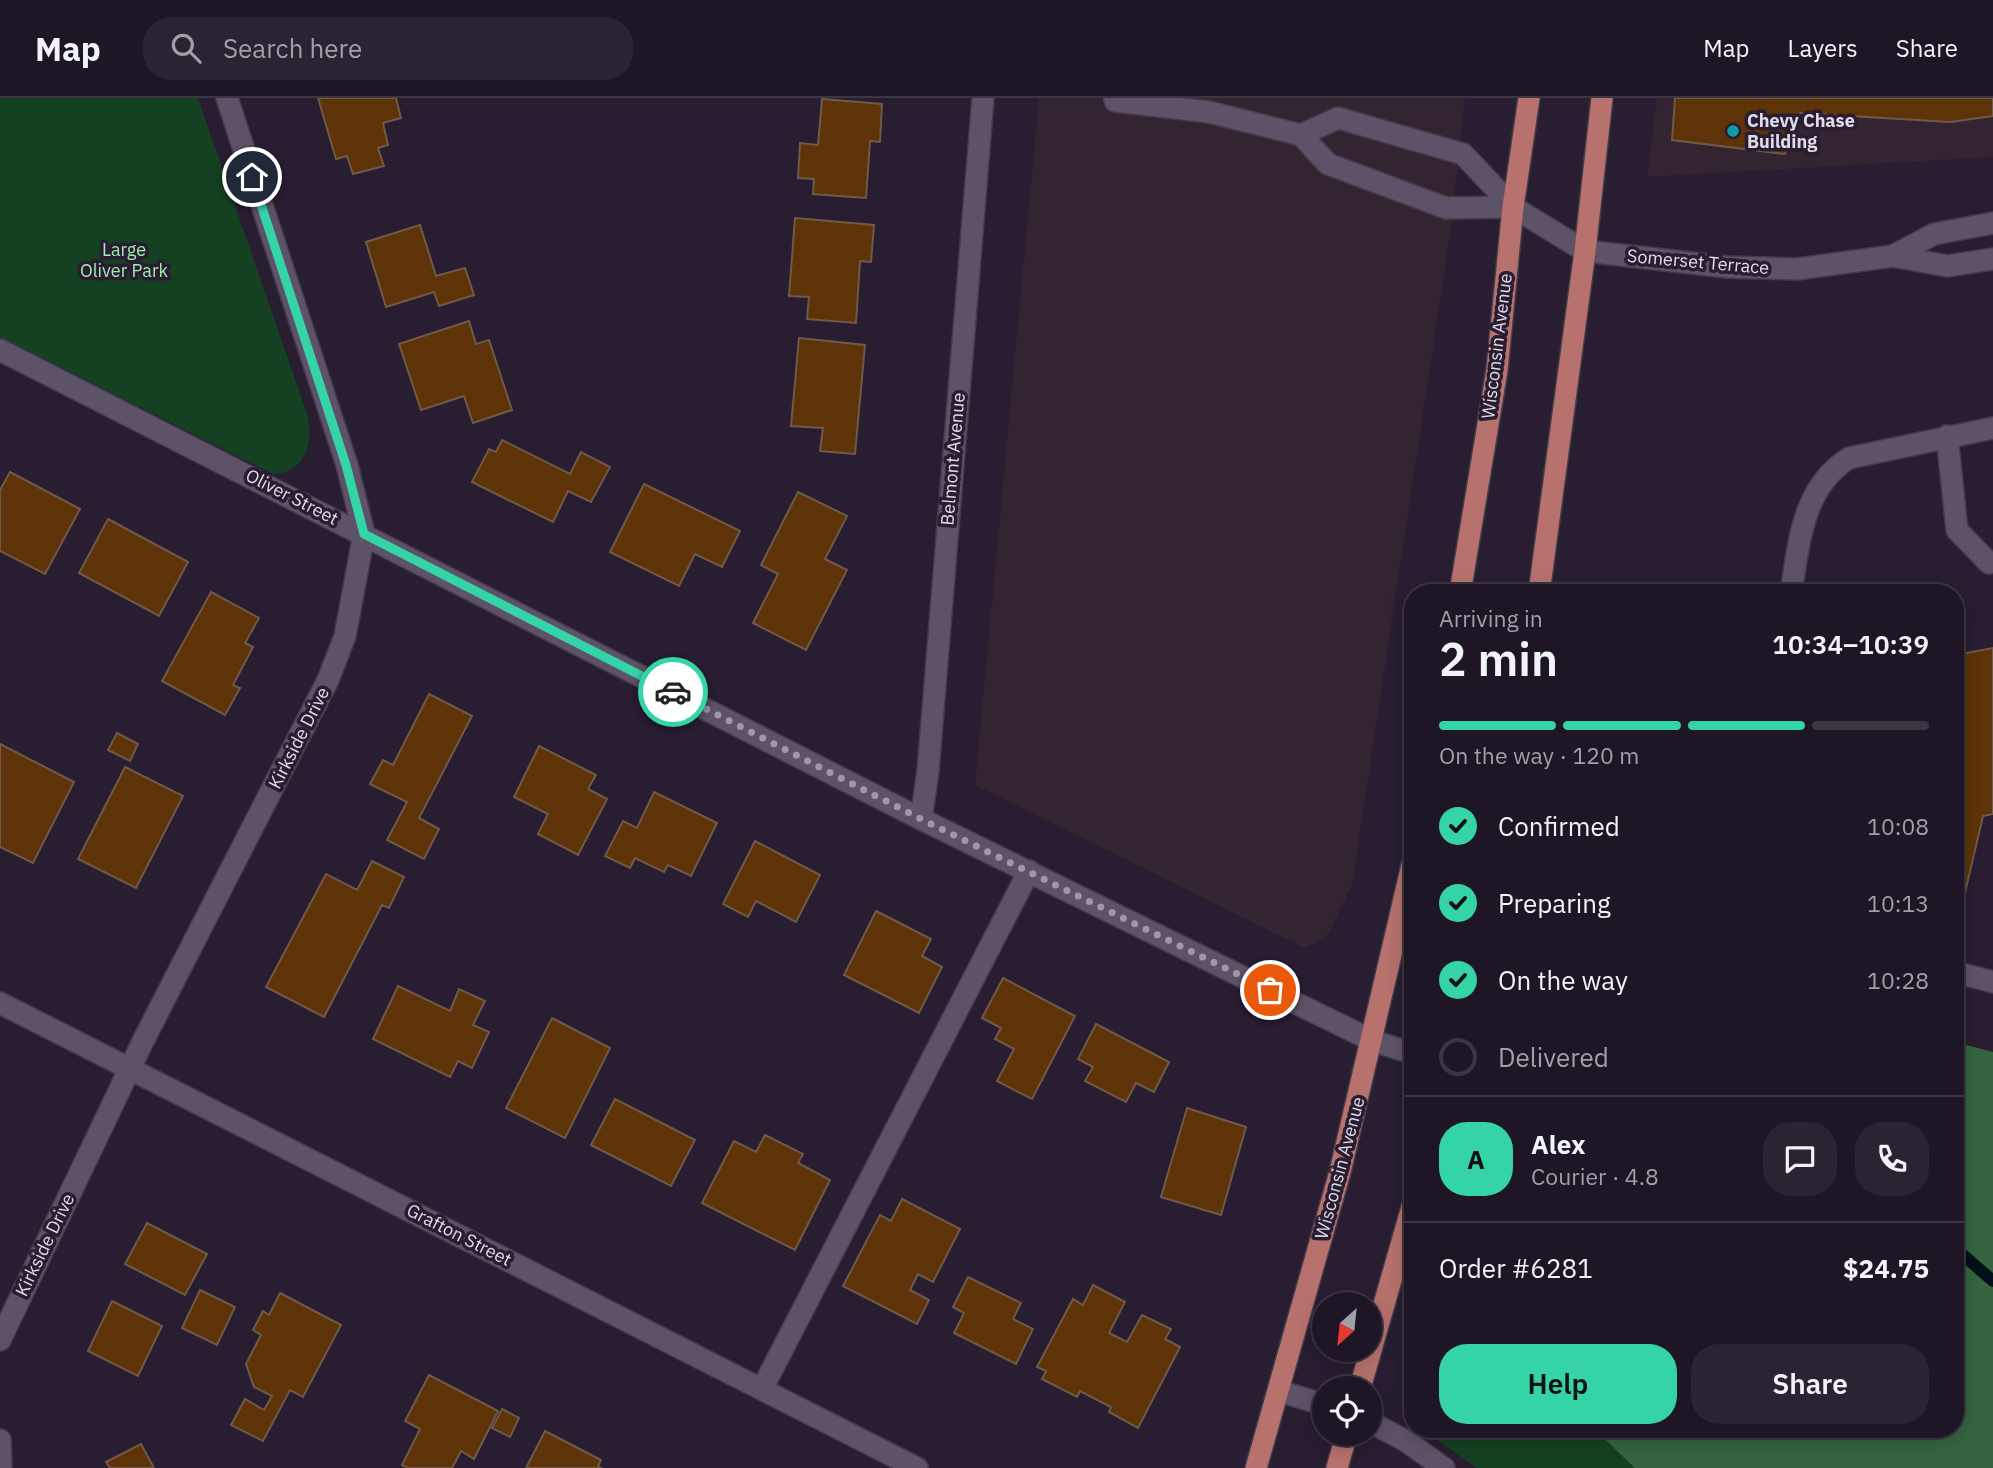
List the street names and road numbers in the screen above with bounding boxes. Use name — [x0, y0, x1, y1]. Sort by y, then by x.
street label: Somerset Terrace — [1626, 244, 1770, 279]
street label: Wisconsin Avenue — [1476, 272, 1517, 420]
street label: Belmont Avenue — [935, 391, 970, 526]
street label: Oliver Street — [242, 463, 342, 530]
street label: Kirkside Drive — [263, 683, 334, 793]
street label: Wisconsin Avenue — [1309, 1094, 1370, 1242]
street label: Kirkside Drive — [10, 1190, 79, 1300]
street label: Grafton Street — [403, 1198, 516, 1271]

